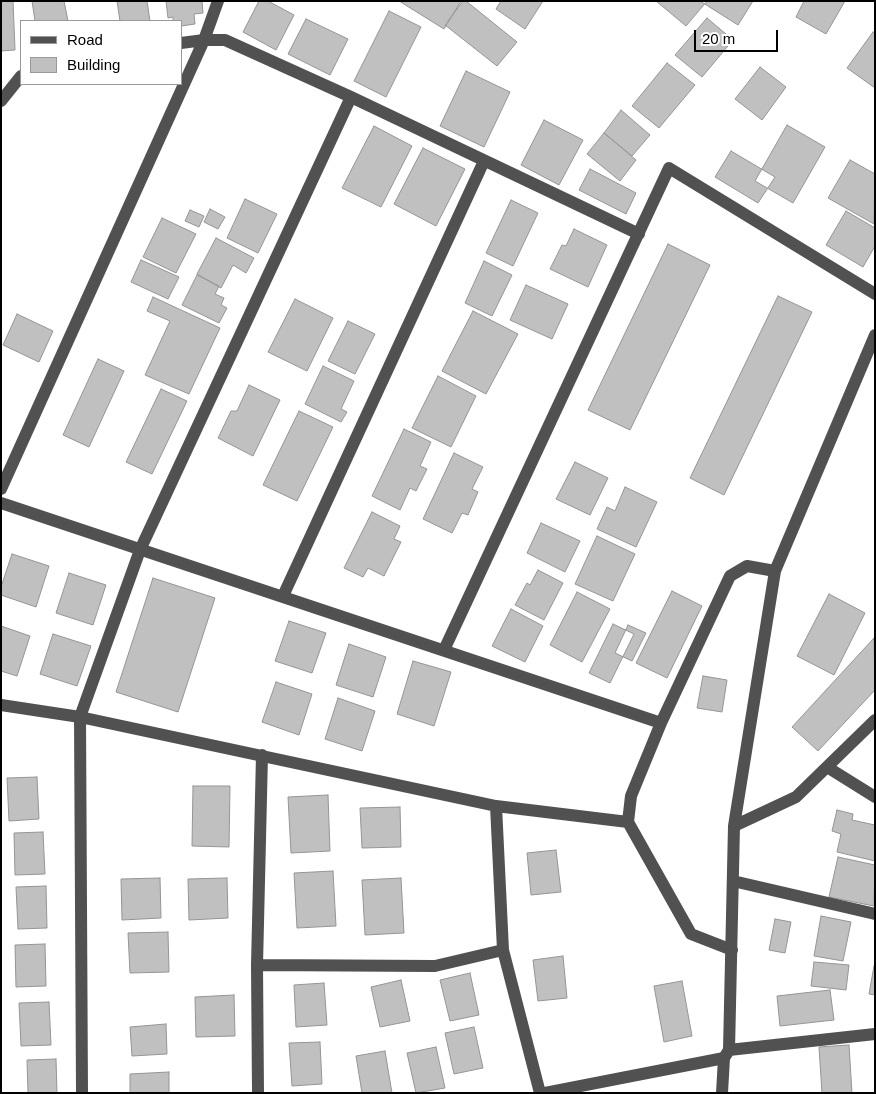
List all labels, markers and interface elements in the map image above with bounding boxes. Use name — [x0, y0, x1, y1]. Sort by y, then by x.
legend — [20, 20, 182, 85]
scale bar — [696, 20, 780, 52]
text: 20 m — [702, 30, 735, 47]
text: Road — [67, 31, 103, 48]
text: Building — [67, 56, 120, 73]

